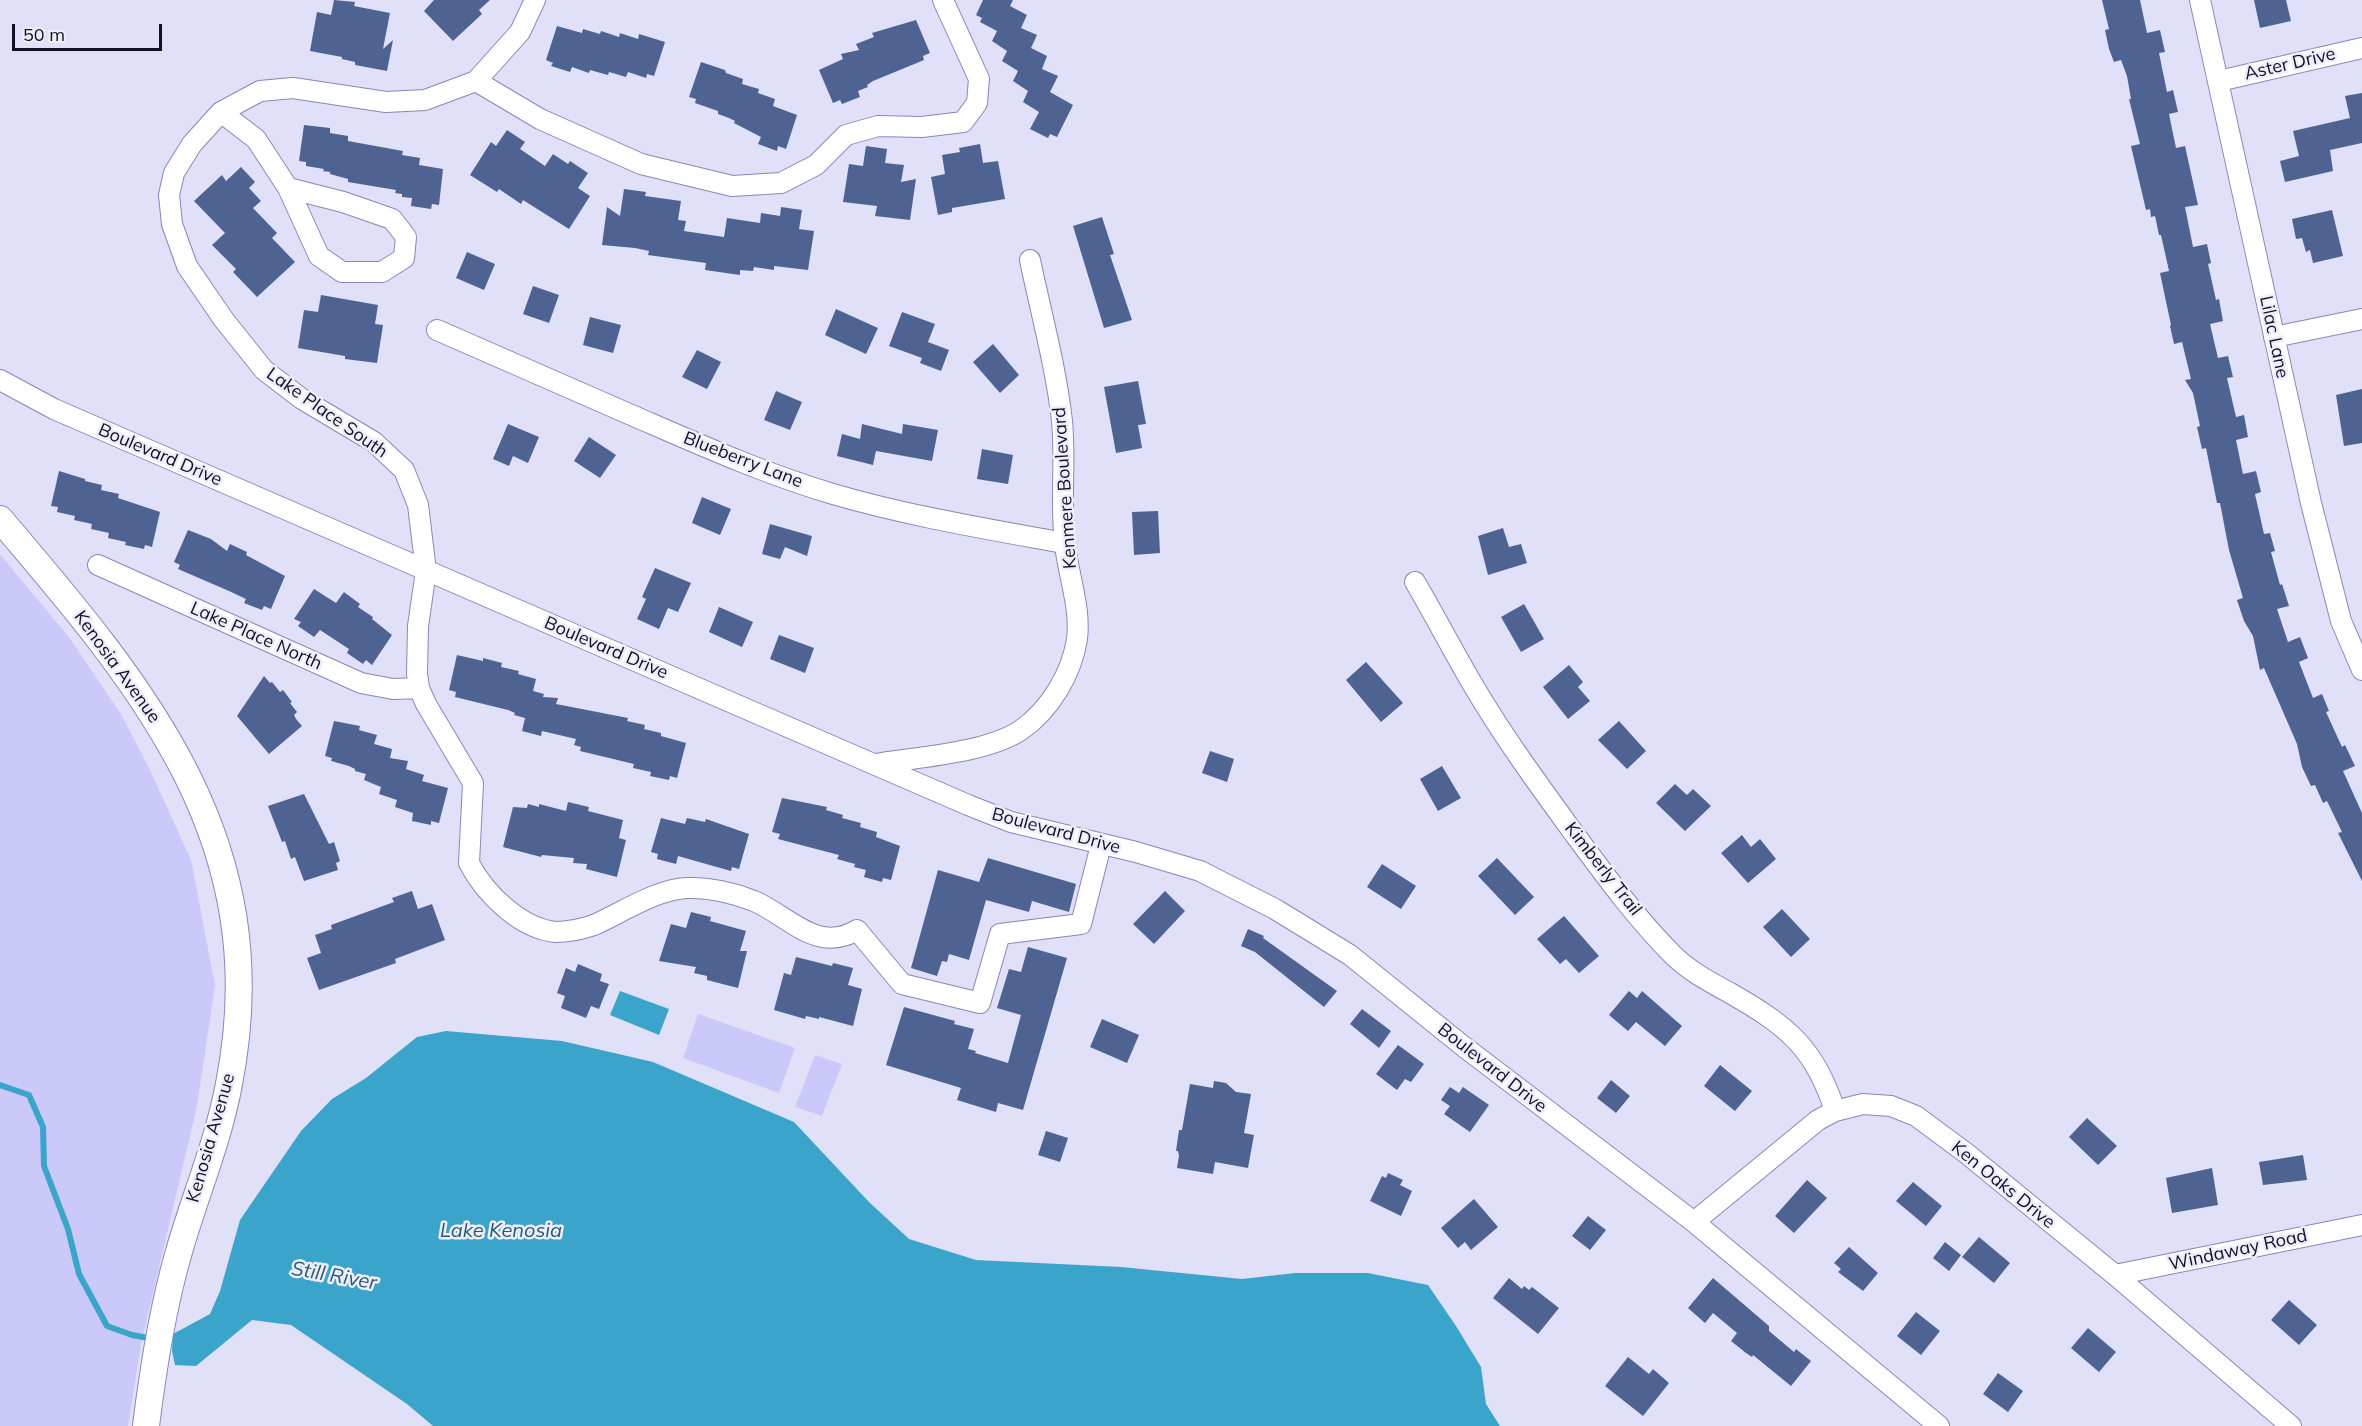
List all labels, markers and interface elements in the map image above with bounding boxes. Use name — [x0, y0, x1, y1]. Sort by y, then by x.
scale bar — [15, 12, 165, 50]
text: 50 m — [23, 23, 65, 46]
street label: Aster Drive — [2242, 43, 2338, 85]
street label: Lilac Lane — [2255, 294, 2293, 380]
street label: Lake Place South — [262, 363, 392, 463]
street label: Kenmere Boulevard — [1049, 406, 1081, 570]
street label: Boulevard Drive — [95, 419, 225, 491]
street label: Blueberry Lane — [680, 427, 806, 493]
street label: Lake Place North — [187, 597, 325, 675]
street label: Kenosia Avenue — [69, 607, 165, 727]
street label: Boulevard Drive — [541, 612, 671, 684]
street label: Boulevard Drive — [989, 803, 1123, 859]
street label: Kimberly Trail — [1560, 818, 1646, 920]
street label: Boulevard Drive — [1433, 1019, 1551, 1117]
street label: Kenosia Avenue — [182, 1071, 240, 1205]
street label: Ken Oaks Drive — [1947, 1137, 2059, 1233]
water label: Lake Kenosia — [440, 1219, 562, 1243]
street label: Windaway Road — [2167, 1225, 2309, 1275]
water label: Still River — [290, 1257, 378, 1295]

